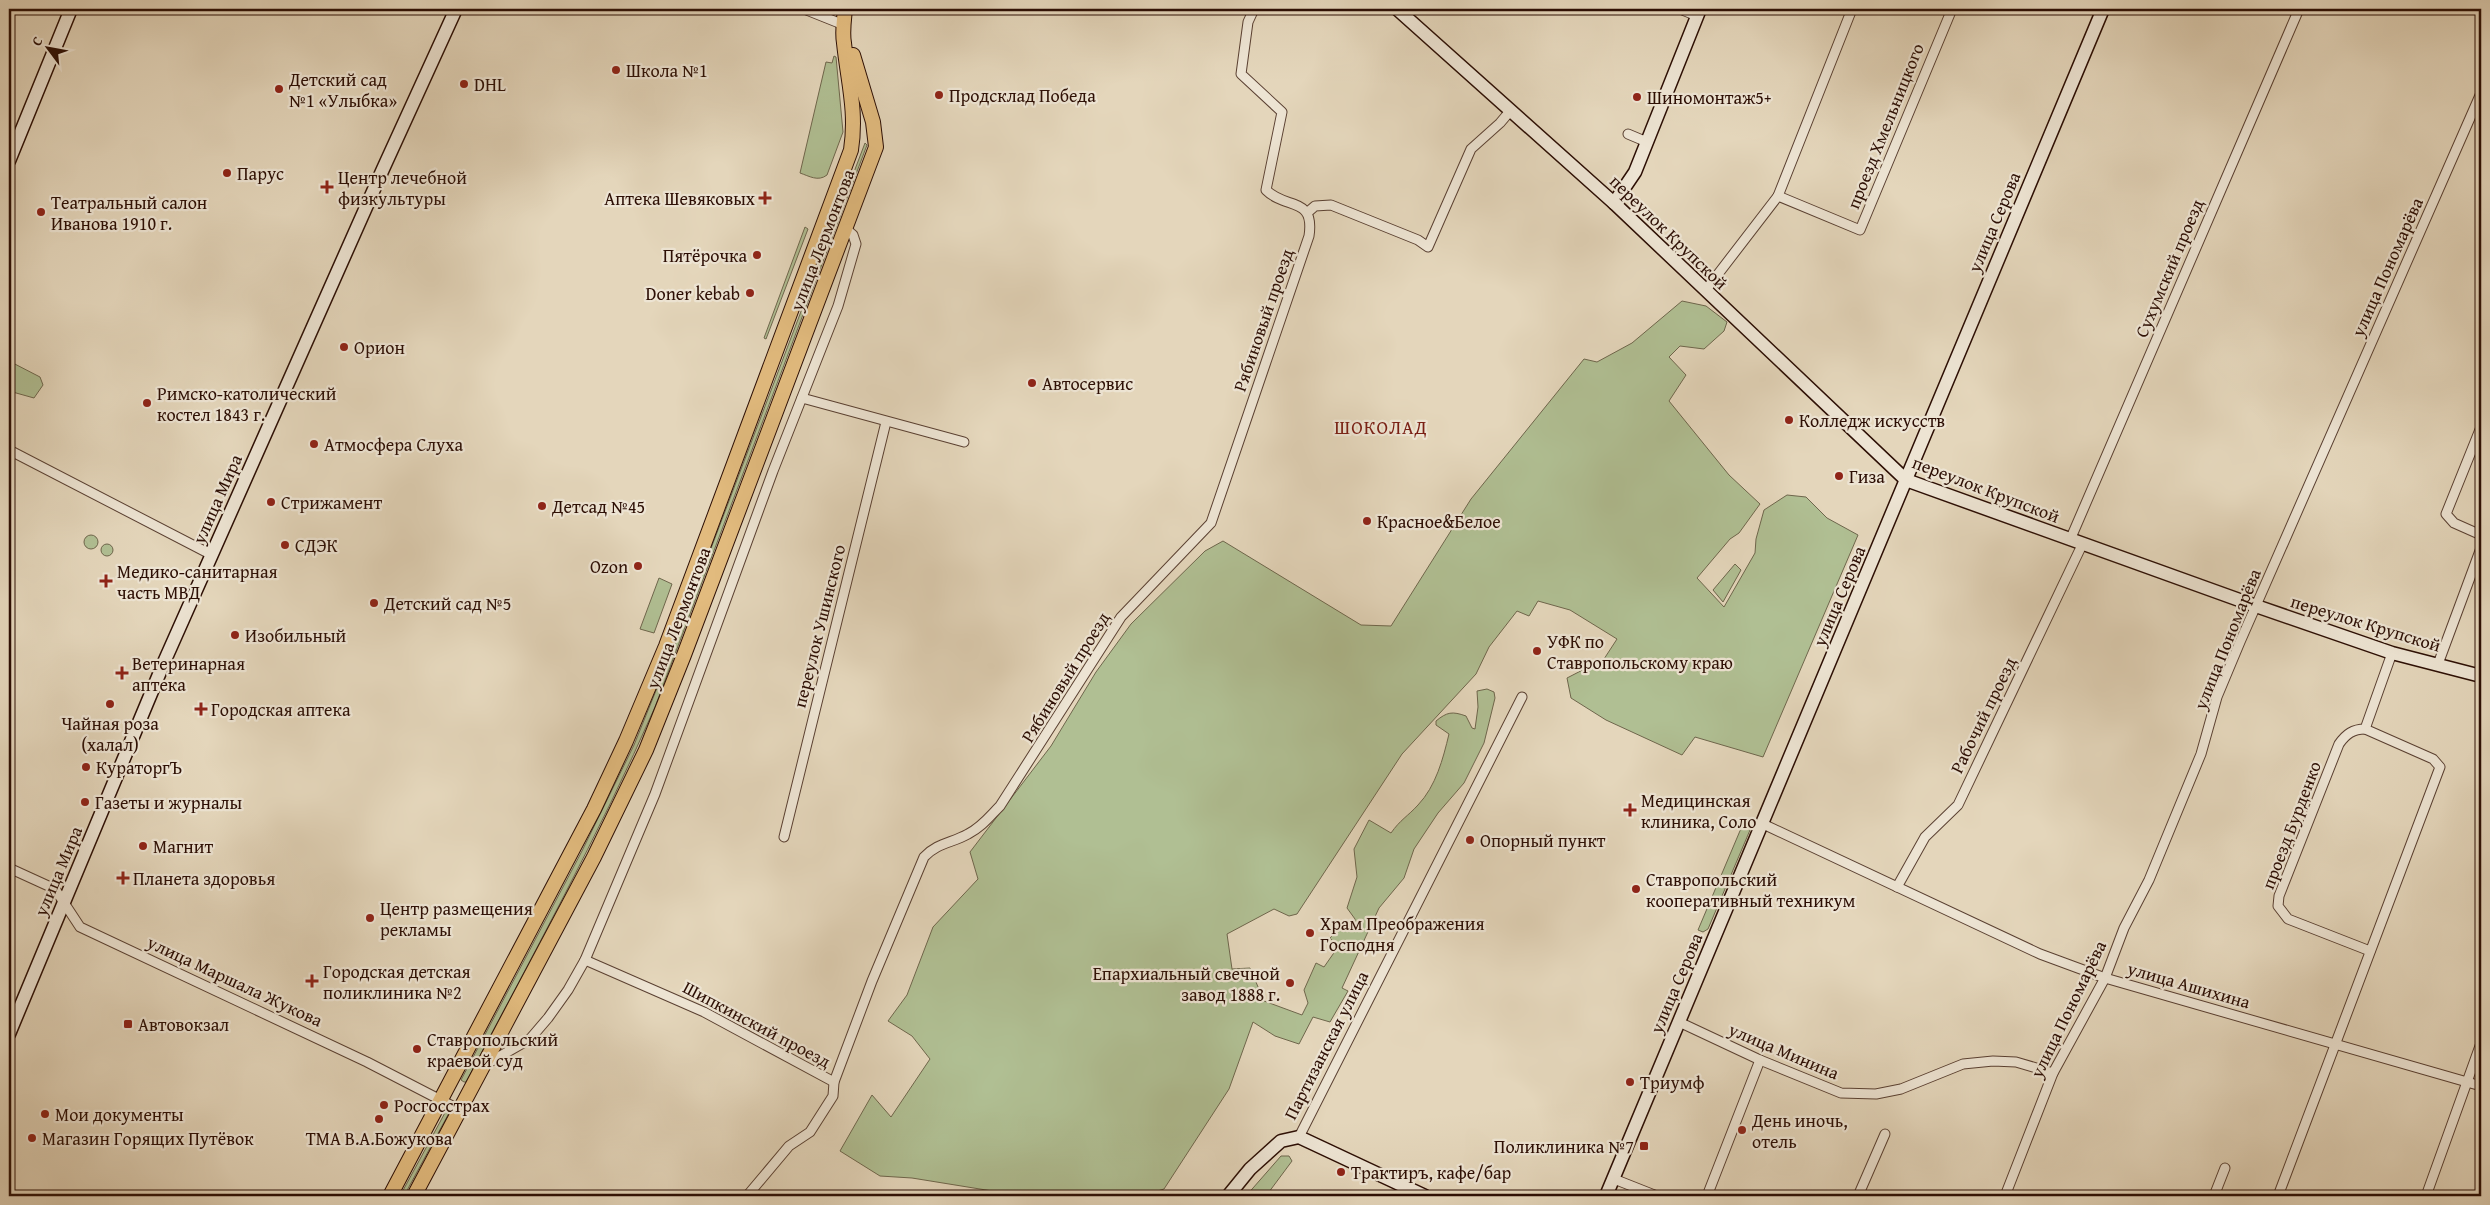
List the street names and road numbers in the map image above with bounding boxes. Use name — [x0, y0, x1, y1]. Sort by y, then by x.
street label: проезд Хмельницкого — [1839, 39, 1931, 213]
street label: улица Лермонтова — [782, 165, 862, 316]
street label: улица Серова — [1960, 167, 2028, 277]
street label: переулок Крупской — [1604, 168, 1735, 296]
street label: улица Пономарёва — [2344, 193, 2430, 342]
street label: Сухумский проезд — [2128, 194, 2210, 341]
street label: Рябиновый проезд — [1226, 245, 1300, 395]
street label: переулок Крупской — [1908, 448, 2064, 530]
street label: улица Мира — [185, 449, 249, 549]
street label: переулок Ушинского — [786, 541, 852, 711]
street label: улица Серова — [1805, 541, 1873, 651]
street label: улица Лермонтова — [638, 543, 718, 694]
street label: улица Пономарёва — [2186, 564, 2268, 714]
street label: переулок Крупской — [2288, 587, 2445, 659]
street label: Рябиновый проезд — [1014, 606, 1116, 748]
street label: Рабочий проезд — [1943, 652, 2023, 778]
street label: проезд Бурденко — [2254, 757, 2328, 893]
street label: улица Мира — [26, 821, 89, 921]
street label: улица Маршала Жукова — [142, 928, 328, 1034]
street label: улица Серова — [1642, 928, 1710, 1038]
street label: улица Пономарёва — [2023, 935, 2113, 1083]
street label: улица Ашихина — [2123, 954, 2254, 1016]
street label: Партизанская улица — [1277, 966, 1375, 1124]
street label: Шипкинский проезд — [678, 973, 836, 1075]
street label: улица Минина — [1724, 1015, 1844, 1087]

